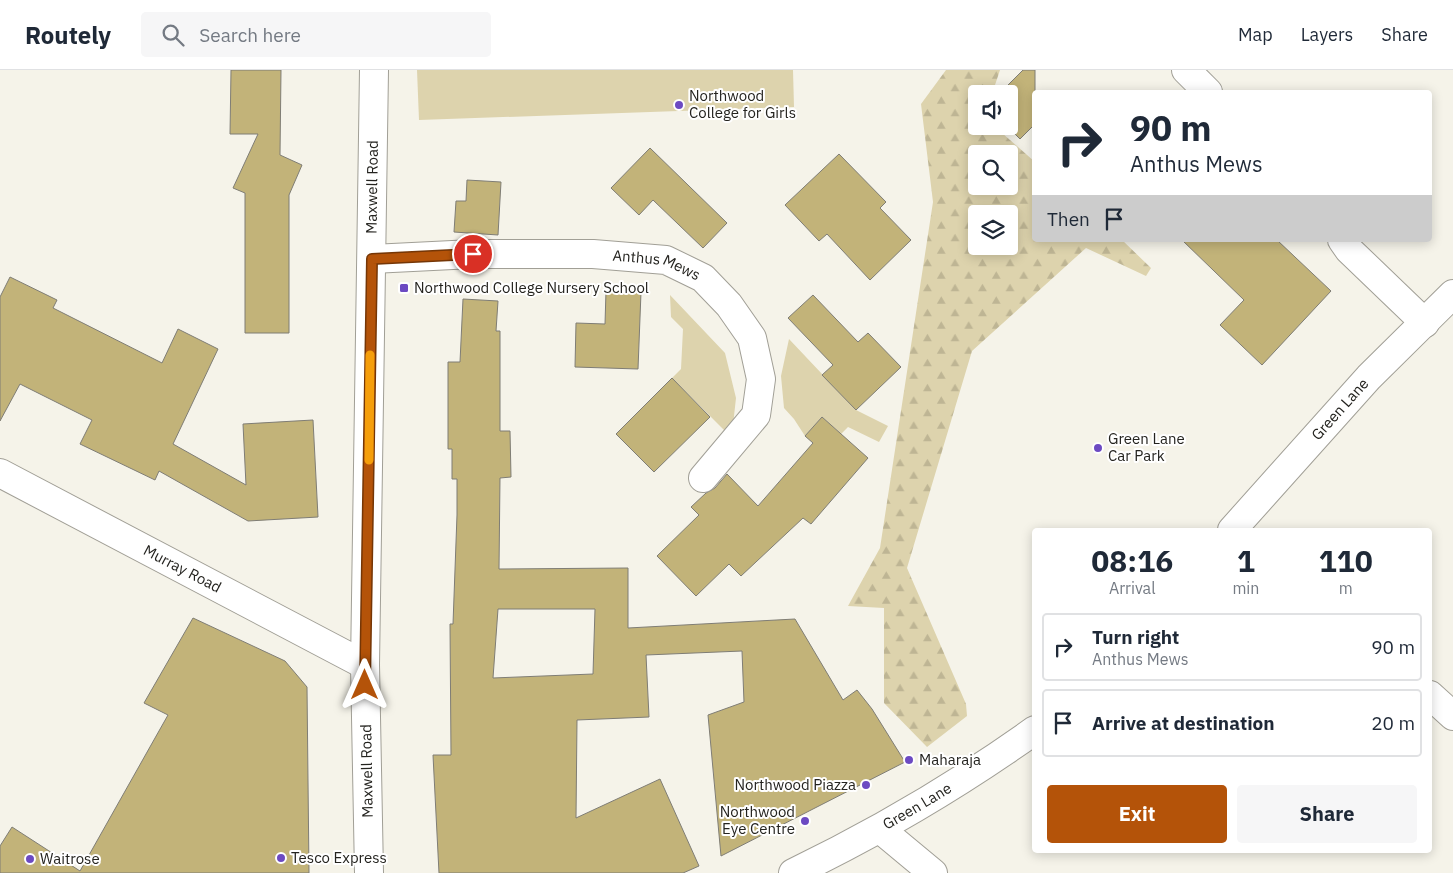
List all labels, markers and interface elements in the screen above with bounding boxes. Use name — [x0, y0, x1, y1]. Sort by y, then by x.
search box — [141, 12, 491, 57]
text: Routely — [25, 19, 111, 51]
icon: search — [159, 21, 187, 49]
text: Search here — [199, 23, 301, 47]
text: Map — [1238, 23, 1273, 46]
text: Layers — [1301, 23, 1353, 46]
text: Share — [1381, 23, 1428, 46]
map controls — [968, 85, 1018, 255]
button: sound — [968, 85, 1018, 135]
place label: Northwood College for Girls — [689, 86, 796, 122]
marker: Northwood College for Girls — [673, 99, 685, 111]
text: 90 m — [1130, 105, 1212, 151]
icon: right — [1047, 110, 1112, 175]
street label: Maxwell Road — [362, 140, 382, 234]
button: search — [968, 145, 1018, 195]
text: Anthus Mews — [1130, 149, 1263, 178]
button: layers — [968, 205, 1018, 255]
icon: arrive — [1100, 205, 1128, 233]
text: Then — [1047, 207, 1090, 231]
pin — [452, 233, 494, 275]
icon: arrive — [459, 240, 487, 268]
street label: Anthus Mews — [612, 246, 704, 284]
place label: Northwood College Nursery School — [414, 278, 649, 297]
marker: Northwood College Nursery School — [398, 282, 410, 294]
street label: Green Lane — [1307, 374, 1372, 444]
place label: Green Lane Car Park — [1108, 429, 1185, 465]
marker: Green Lane Car Park — [1092, 442, 1104, 454]
street label: Murray Road — [140, 540, 225, 597]
text: 08:16 — [1091, 541, 1173, 580]
text: 1 — [1237, 541, 1255, 580]
text: 110 — [1319, 541, 1373, 580]
text: Arrival — [1109, 578, 1156, 598]
text: min — [1232, 578, 1259, 598]
text: m — [1339, 578, 1353, 598]
text: Turn right — [1092, 625, 1179, 649]
icon: right — [1049, 633, 1077, 661]
text: 90 m — [1371, 635, 1415, 659]
text: Anthus Mews — [1092, 649, 1188, 669]
position arrow — [338, 658, 390, 710]
icon: arrive — [1049, 709, 1077, 737]
text: Arrive at destination — [1092, 711, 1275, 735]
text: 20 m — [1371, 711, 1415, 735]
street label: Maxwell Road — [356, 724, 377, 818]
place label: Maharaja — [919, 750, 981, 769]
marker: Maharaja — [903, 754, 915, 766]
place label: Northwood Piazza — [734, 775, 856, 794]
street label: Green Lane — [879, 778, 955, 834]
marker: Northwood Piazza — [860, 779, 872, 791]
button: Exit — [1047, 785, 1227, 843]
button: Share — [1237, 785, 1417, 843]
place label: Northwood Eye Centre — [720, 802, 795, 838]
marker: Northwood Eye Centre — [799, 815, 811, 827]
place label: Tesco Express — [291, 848, 387, 867]
place label: Waitrose — [40, 849, 100, 868]
marker: Tesco Express — [275, 852, 287, 864]
marker: Waitrose — [24, 853, 36, 865]

